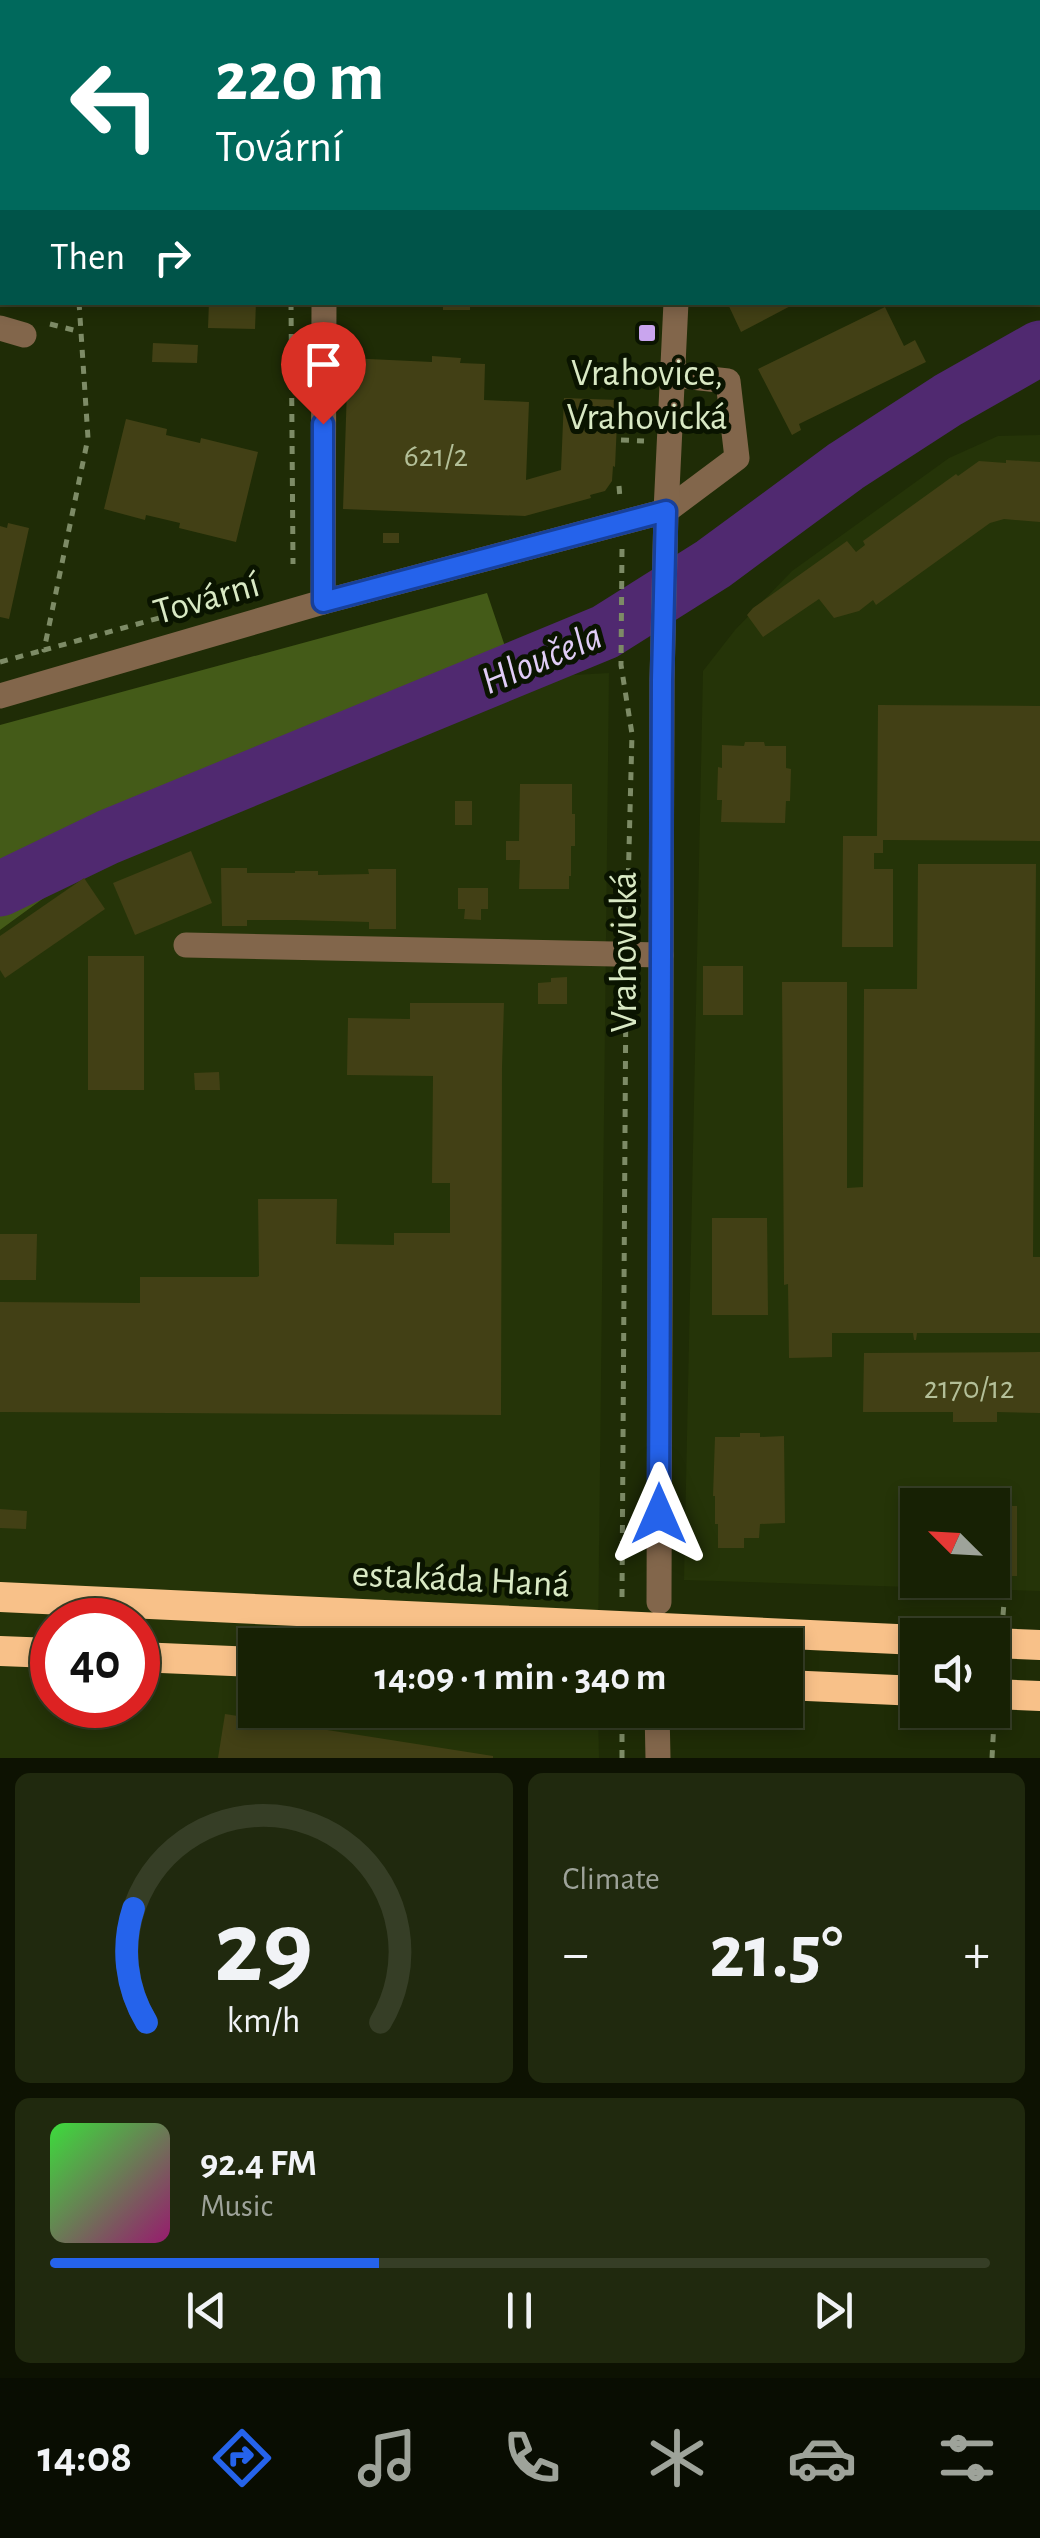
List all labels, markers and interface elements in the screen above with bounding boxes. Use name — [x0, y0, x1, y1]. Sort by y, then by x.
icon: left — [50, 40, 180, 170]
text: 220 m — [215, 43, 384, 113]
text: Tovární — [215, 125, 343, 170]
icon: right — [145, 230, 200, 285]
text: Then — [50, 239, 125, 277]
pin — [281, 322, 366, 425]
marker: Vrahovice, Vrahovická — [636, 322, 658, 344]
icon: arrive — [296, 337, 351, 392]
place label: Vrahovice, Vrahovická — [566, 355, 728, 437]
house number: 621/2 — [404, 440, 468, 472]
street label: Tovární — [149, 566, 264, 632]
water label: Hloučela — [475, 616, 608, 702]
street label: Vrahovická — [606, 871, 644, 1033]
house number: 2170/12 — [924, 1372, 1014, 1404]
position arrow — [607, 1462, 711, 1566]
north arrow — [900, 1488, 1010, 1598]
map controls — [900, 1488, 1010, 1728]
street label: estakáda Haná — [351, 1555, 571, 1605]
speed limit sign: 40 — [30, 1598, 160, 1728]
button: sound — [900, 1618, 1010, 1728]
text: 14:09 · 1 min · 340 m — [375, 1659, 666, 1697]
text: Climate — [563, 1863, 660, 1895]
text: 29 — [214, 1897, 313, 2001]
text: 21.5° — [709, 1916, 843, 1991]
text: − — [563, 1927, 589, 1982]
text: + — [964, 1927, 990, 1982]
text: km/h — [227, 2003, 301, 2039]
text: 92.4 FM — [200, 2145, 317, 2183]
text: Music — [200, 2190, 273, 2222]
icon: previous — [179, 2283, 234, 2338]
icon: pause — [492, 2283, 547, 2338]
icon: next — [806, 2283, 861, 2338]
icon: directions — [207, 2423, 277, 2493]
icon: music — [352, 2423, 422, 2493]
icon: phone — [497, 2423, 567, 2493]
icon: climate — [642, 2423, 712, 2493]
icon: car — [787, 2423, 857, 2493]
icon: filters — [932, 2423, 1002, 2493]
text: 14:08 — [38, 2435, 132, 2480]

